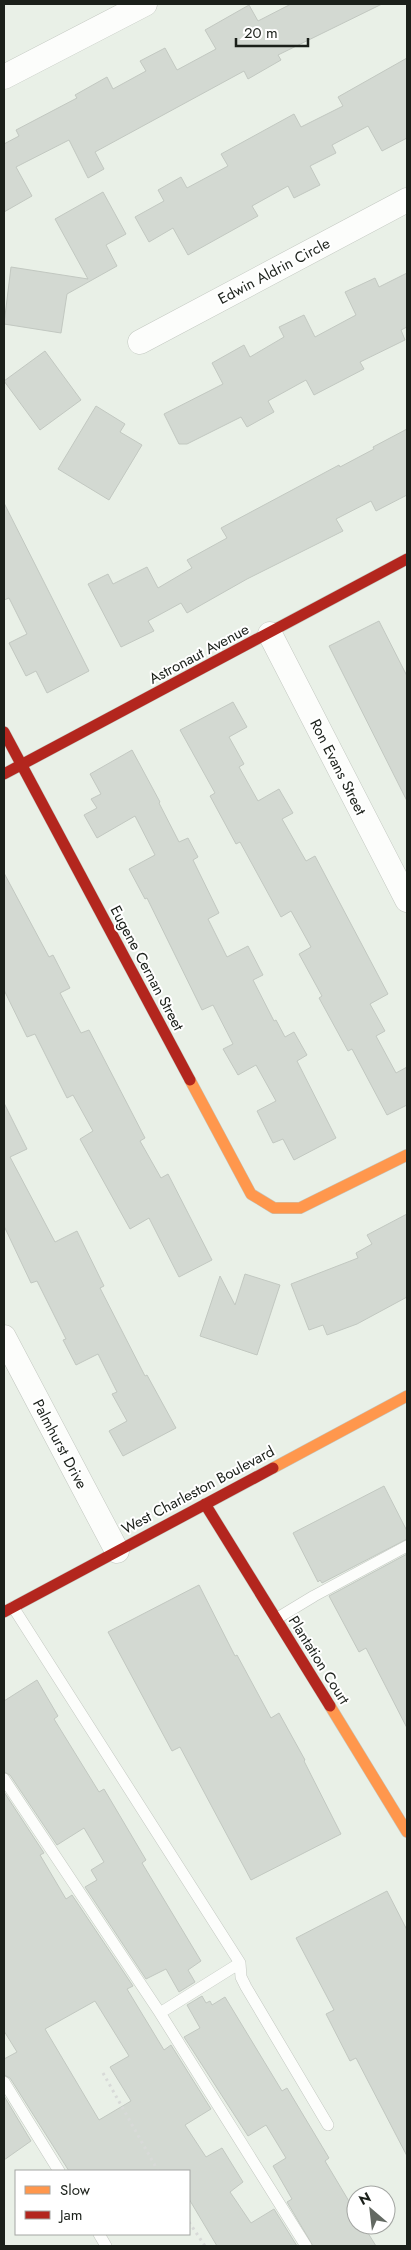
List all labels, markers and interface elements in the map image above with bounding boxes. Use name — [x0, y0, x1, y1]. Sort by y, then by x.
scale bar — [236, 15, 308, 47]
text: 20 m — [244, 22, 278, 44]
street label: Edwin Aldrin Circle — [214, 232, 334, 310]
street label: Astronaut Avenue — [145, 618, 253, 690]
street label: Ron Evans Street — [304, 715, 372, 819]
street label: Eugene Cernan Street — [105, 902, 190, 1035]
street label: Palmhurst Drive — [27, 1395, 93, 1493]
street label: West Charleston Boulevard — [118, 1440, 278, 1540]
street label: Plantation Court — [283, 1611, 355, 1709]
legend — [15, 2170, 190, 2235]
text: Slow — [60, 2179, 91, 2201]
north arrow — [346, 2185, 396, 2235]
text: N — [355, 2187, 375, 2210]
text: Jam — [58, 2204, 83, 2226]

